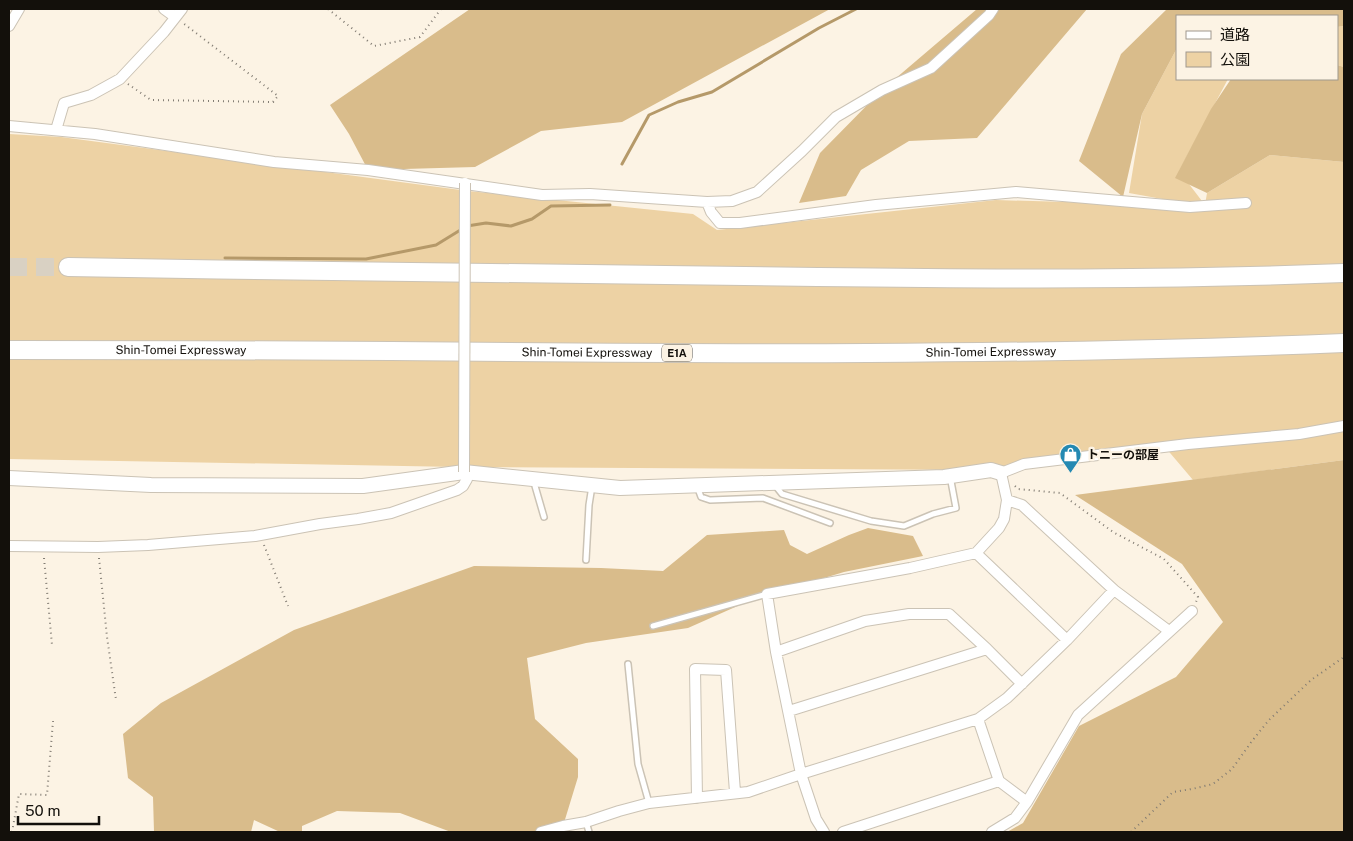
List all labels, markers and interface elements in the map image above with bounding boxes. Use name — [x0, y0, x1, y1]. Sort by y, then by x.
legend — [1176, 15, 1338, 80]
text: 道路 — [1220, 26, 1250, 43]
text: 公園 — [1220, 51, 1250, 68]
street label: Shin-Tomei Expressway — [115, 343, 247, 357]
road number: E1A — [662, 344, 692, 362]
street label: Shin-Tomei Expressway — [925, 344, 1057, 360]
street label: Shin-Tomei Expressway — [521, 345, 653, 360]
shop icon: トニーの部屋 — [1059, 443, 1083, 474]
place label: トニーの部屋 — [1087, 448, 1159, 462]
scale bar — [18, 794, 99, 826]
text: 50 m — [25, 802, 60, 819]

